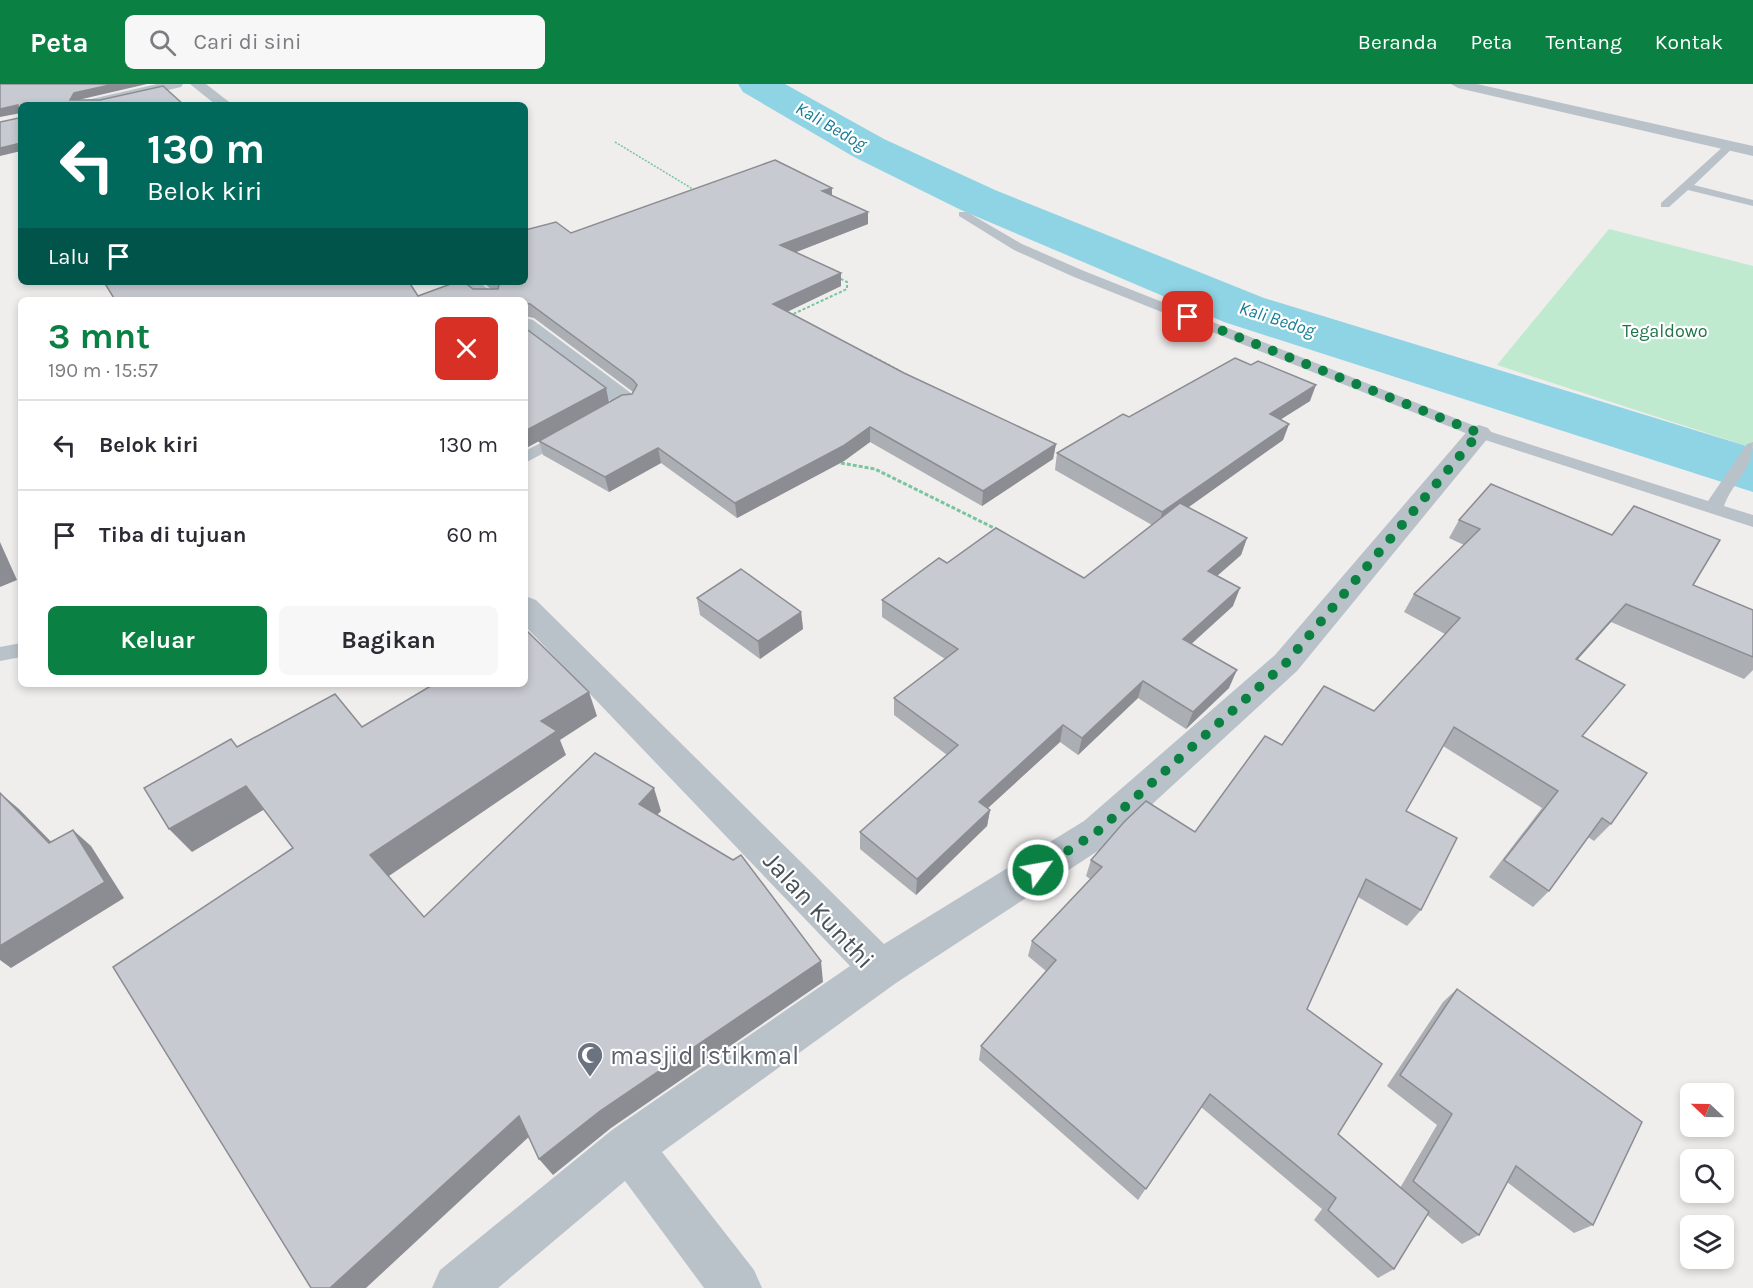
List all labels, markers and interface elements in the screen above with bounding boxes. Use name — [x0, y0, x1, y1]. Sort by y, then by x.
search box — [125, 15, 545, 69]
text: Peta — [30, 26, 89, 59]
icon: search — [146, 26, 179, 59]
text: Cari di sini — [194, 29, 302, 55]
text: Beranda — [1358, 30, 1438, 54]
text: Peta — [1471, 30, 1512, 54]
text: Tentang — [1545, 30, 1622, 54]
text: Kontak — [1655, 30, 1723, 54]
water label: Kali Bedog — [792, 97, 871, 155]
text: 130 m — [147, 124, 265, 174]
icon: left — [48, 126, 126, 204]
text: Belok kiri — [147, 175, 263, 207]
icon: arrive — [102, 240, 135, 273]
text: Lalu — [48, 244, 90, 270]
pin — [1162, 291, 1213, 342]
water label: Kali Bedog — [1236, 296, 1318, 342]
icon: arrive — [1171, 300, 1204, 333]
text: 3 mnt — [48, 315, 150, 357]
button: close — [435, 317, 498, 380]
park label: Tegaldowo — [1622, 320, 1708, 342]
text: 190 m · 15:57 — [48, 359, 158, 382]
icon: left — [48, 429, 81, 462]
text: Belok kiri — [99, 432, 199, 458]
text: 130 m — [439, 432, 498, 458]
icon: arrive — [48, 519, 81, 552]
text: Tiba di tujuan — [99, 522, 246, 548]
text: 60 m — [447, 522, 498, 548]
button: Keluar — [48, 606, 267, 675]
button: Bagikan — [279, 606, 498, 675]
position arrow — [1006, 838, 1070, 902]
street label: Jalan Kunthi — [757, 845, 881, 975]
mosque icon: masjid istikmal — [575, 1040, 605, 1078]
place label: masjid istikmal — [610, 1040, 799, 1071]
north arrow — [1680, 1083, 1734, 1137]
map controls — [1680, 1083, 1734, 1269]
button: search — [1680, 1149, 1734, 1203]
button: layers — [1680, 1215, 1734, 1269]

